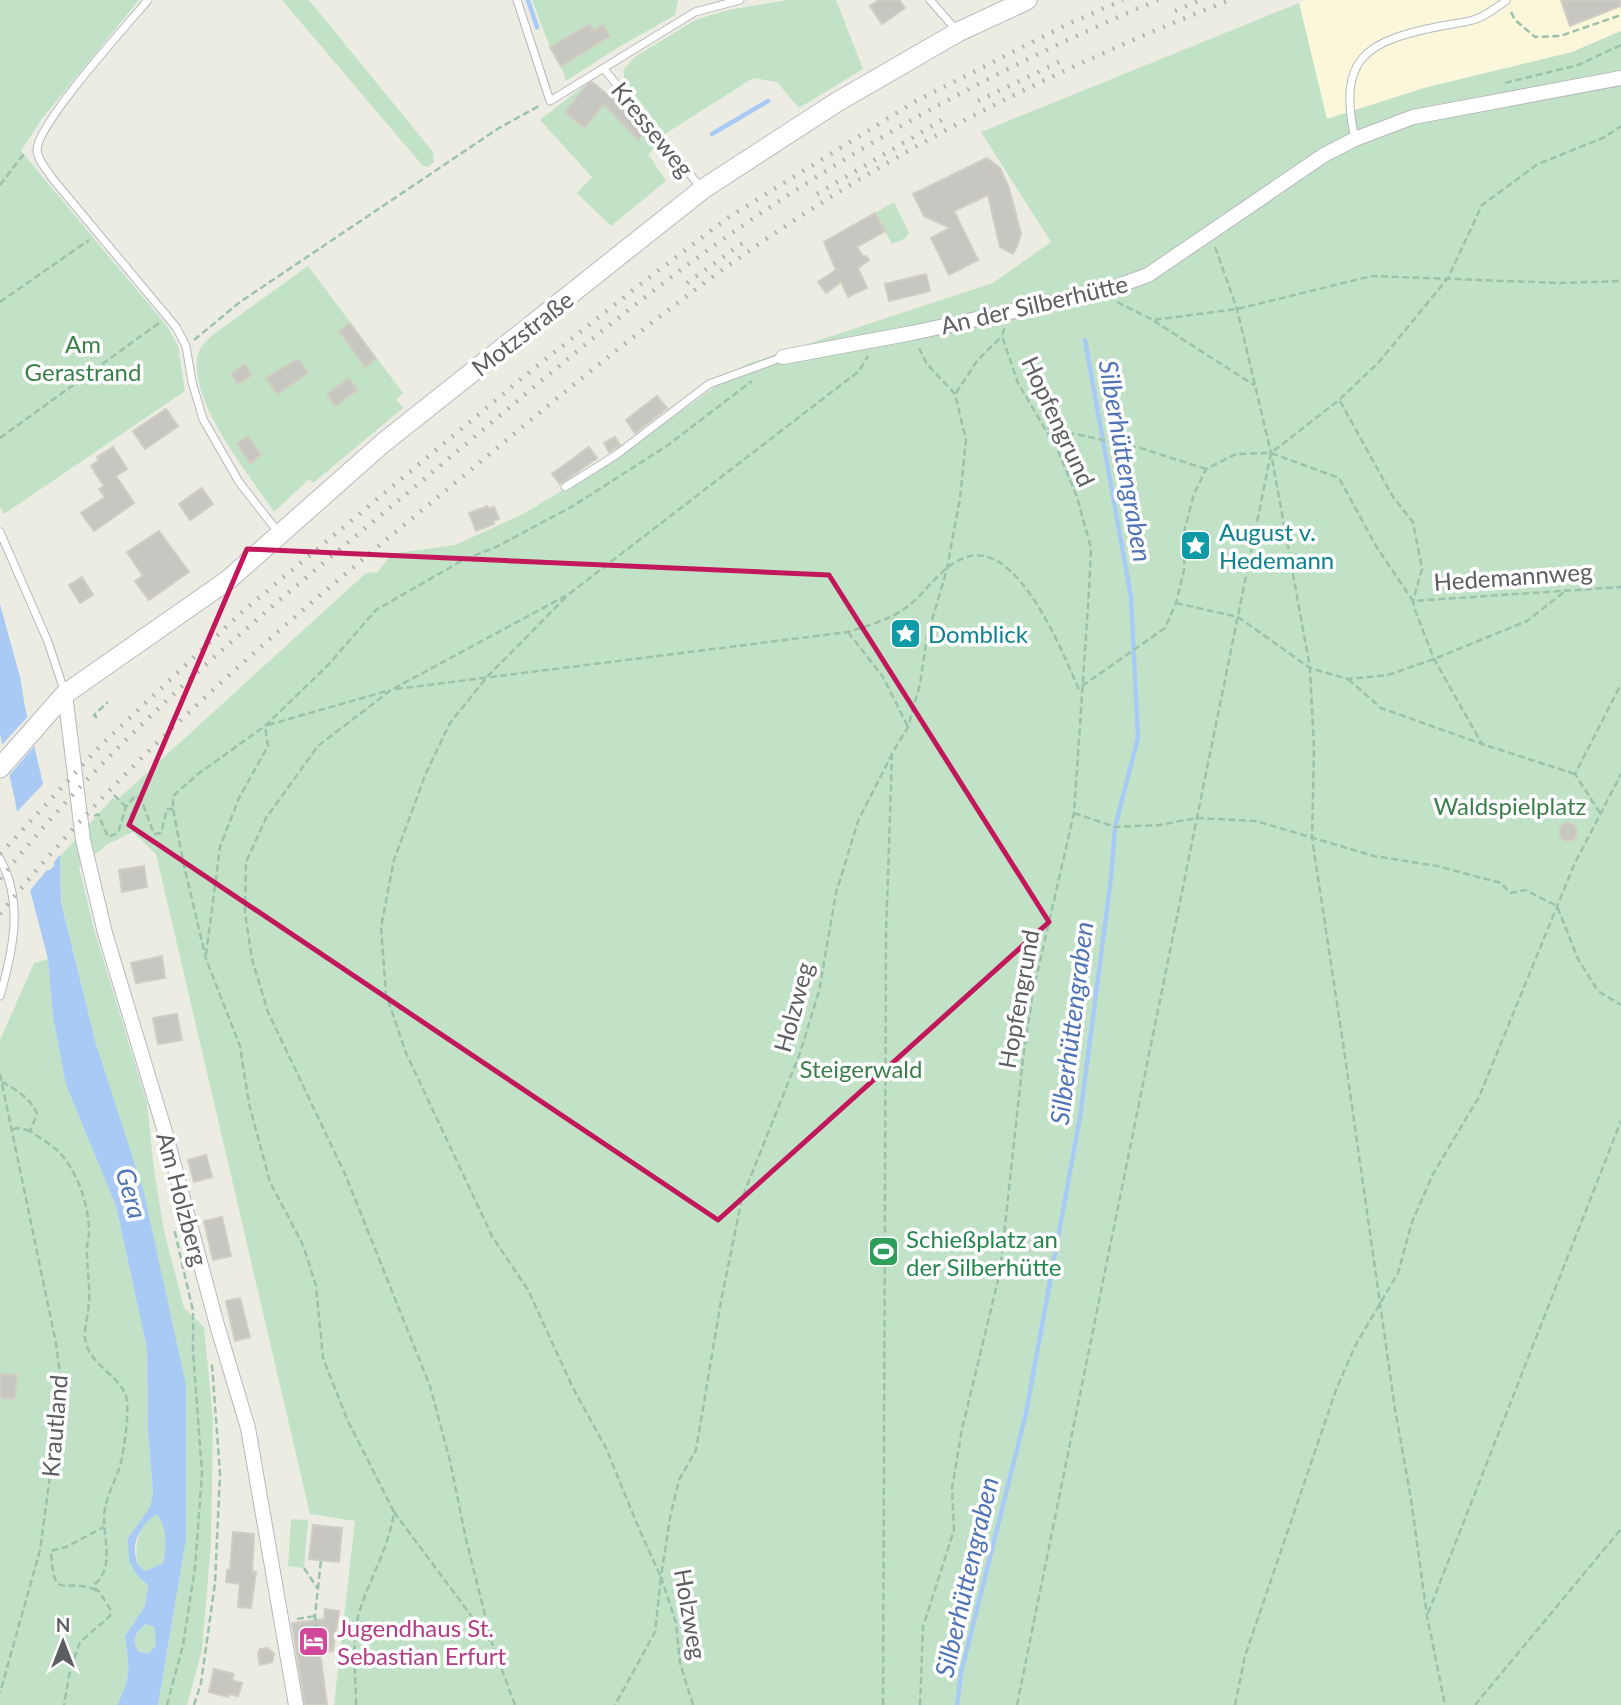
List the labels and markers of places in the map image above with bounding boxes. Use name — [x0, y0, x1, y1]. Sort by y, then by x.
place label: August v. Hedemann — [1219, 517, 1334, 574]
place icon: August v. Hedemann — [1179, 528, 1213, 562]
place icon: Domblick — [888, 616, 922, 650]
place label: Domblick — [928, 619, 1029, 648]
place label: Schießplatz an der Silberhütte — [906, 1224, 1061, 1281]
sports icon: Schießplatz an der Silberhütte — [866, 1235, 900, 1269]
place label: Jugendhaus St. Sebastian Erfurt — [337, 1613, 506, 1670]
hotel icon: Jugendhaus St. Sebastian Erfurt — [297, 1624, 331, 1658]

